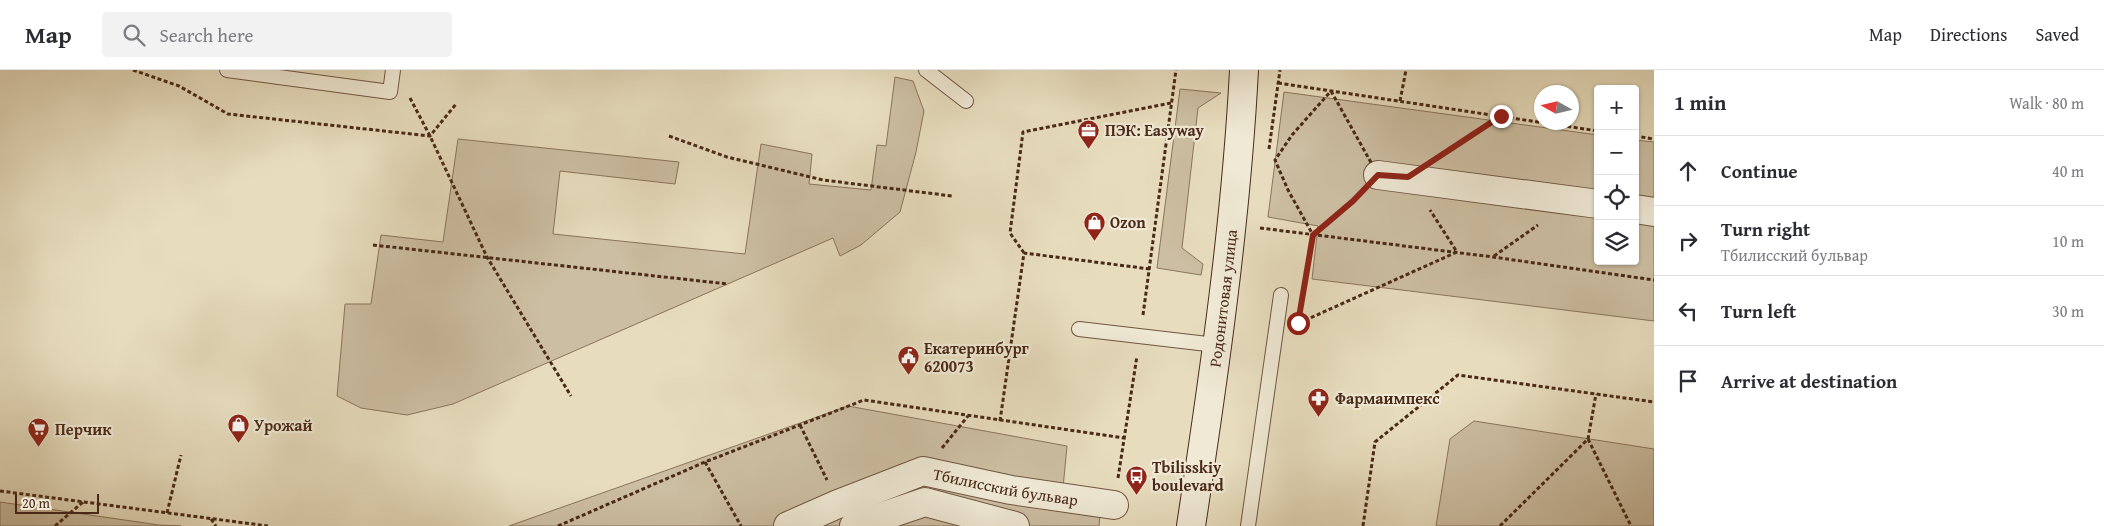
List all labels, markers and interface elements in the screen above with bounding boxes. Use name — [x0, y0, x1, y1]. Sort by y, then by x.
search box — [102, 12, 452, 57]
text: Map — [25, 17, 72, 52]
icon: search — [120, 21, 148, 49]
text: Search here — [160, 21, 253, 49]
text: Map — [1869, 21, 1902, 48]
text: Directions — [1930, 21, 2007, 48]
text: Saved — [2035, 21, 2079, 48]
north arrow — [1534, 85, 1579, 130]
map controls — [1594, 85, 1639, 265]
button: + — [1594, 85, 1639, 130]
text: 1 min — [1674, 87, 1726, 118]
text: Walk · 80 m — [2009, 91, 2084, 115]
route end — [1490, 105, 1513, 128]
office icon: ПЭК: Easyway — [1077, 118, 1101, 149]
place label: ПЭК: Easyway — [1105, 118, 1205, 142]
button: − — [1594, 130, 1639, 175]
icon: ahead — [1674, 157, 1702, 185]
text: Continue — [1721, 157, 1798, 185]
text: 40 m — [2052, 159, 2084, 183]
button: locate — [1594, 175, 1639, 220]
shop icon: Ozon — [1082, 210, 1106, 241]
place label: Ozon — [1110, 210, 1146, 234]
text: Turn right — [1721, 215, 1810, 243]
button: layers — [1594, 220, 1639, 265]
icon: right — [1674, 227, 1702, 255]
street label: Родонитовая улица — [1202, 228, 1243, 369]
text: 10 m — [2052, 229, 2084, 253]
text: Тбилисский бульвар — [1721, 243, 1868, 267]
icon: left — [1674, 297, 1702, 325]
text: Turn left — [1721, 297, 1796, 325]
text: 30 m — [2052, 299, 2084, 323]
route start — [1287, 312, 1310, 335]
place label: Екатеринбург 620073 — [924, 336, 1030, 378]
public building icon: Екатеринбург 620073 — [896, 345, 920, 376]
icon: arrive — [1674, 367, 1702, 395]
text: Arrive at destination — [1721, 367, 1897, 395]
pharmacy icon: Фармаимпекс — [1307, 386, 1331, 417]
place label: Фармаимпекс — [1335, 386, 1440, 410]
shop icon: Урожай — [226, 413, 250, 444]
place label: Урожай — [254, 413, 313, 437]
supermarket icon: Перчик — [27, 417, 51, 448]
place label: Перчик — [55, 417, 112, 441]
place label: Tbilisskiy boulevard — [1152, 455, 1225, 497]
street label: Тбилисский бульвар — [931, 462, 1080, 512]
bus stop icon: Tbilisskiy boulevard — [1124, 464, 1148, 495]
scale bar — [15, 491, 99, 514]
text: 20 m — [22, 493, 50, 513]

